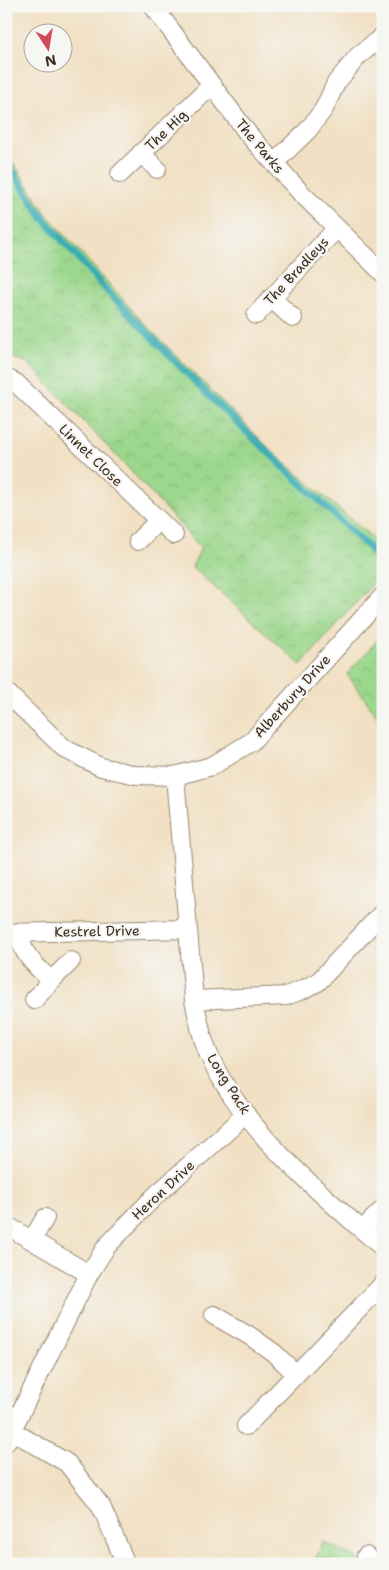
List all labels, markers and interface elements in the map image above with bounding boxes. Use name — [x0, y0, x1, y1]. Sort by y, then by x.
north arrow — [22, 22, 72, 72]
text: N — [43, 51, 58, 71]
street label: The Hig — [141, 106, 191, 154]
street label: The Parks — [232, 115, 288, 177]
street label: The Bradleys — [260, 233, 332, 309]
street label: Linnet Close — [55, 420, 127, 490]
street label: Alberbury Drive — [250, 650, 334, 741]
street label: Kestrel Drive — [54, 921, 140, 941]
street label: Long Pack — [203, 1050, 255, 1118]
street label: Heron Drive — [128, 1156, 198, 1224]

